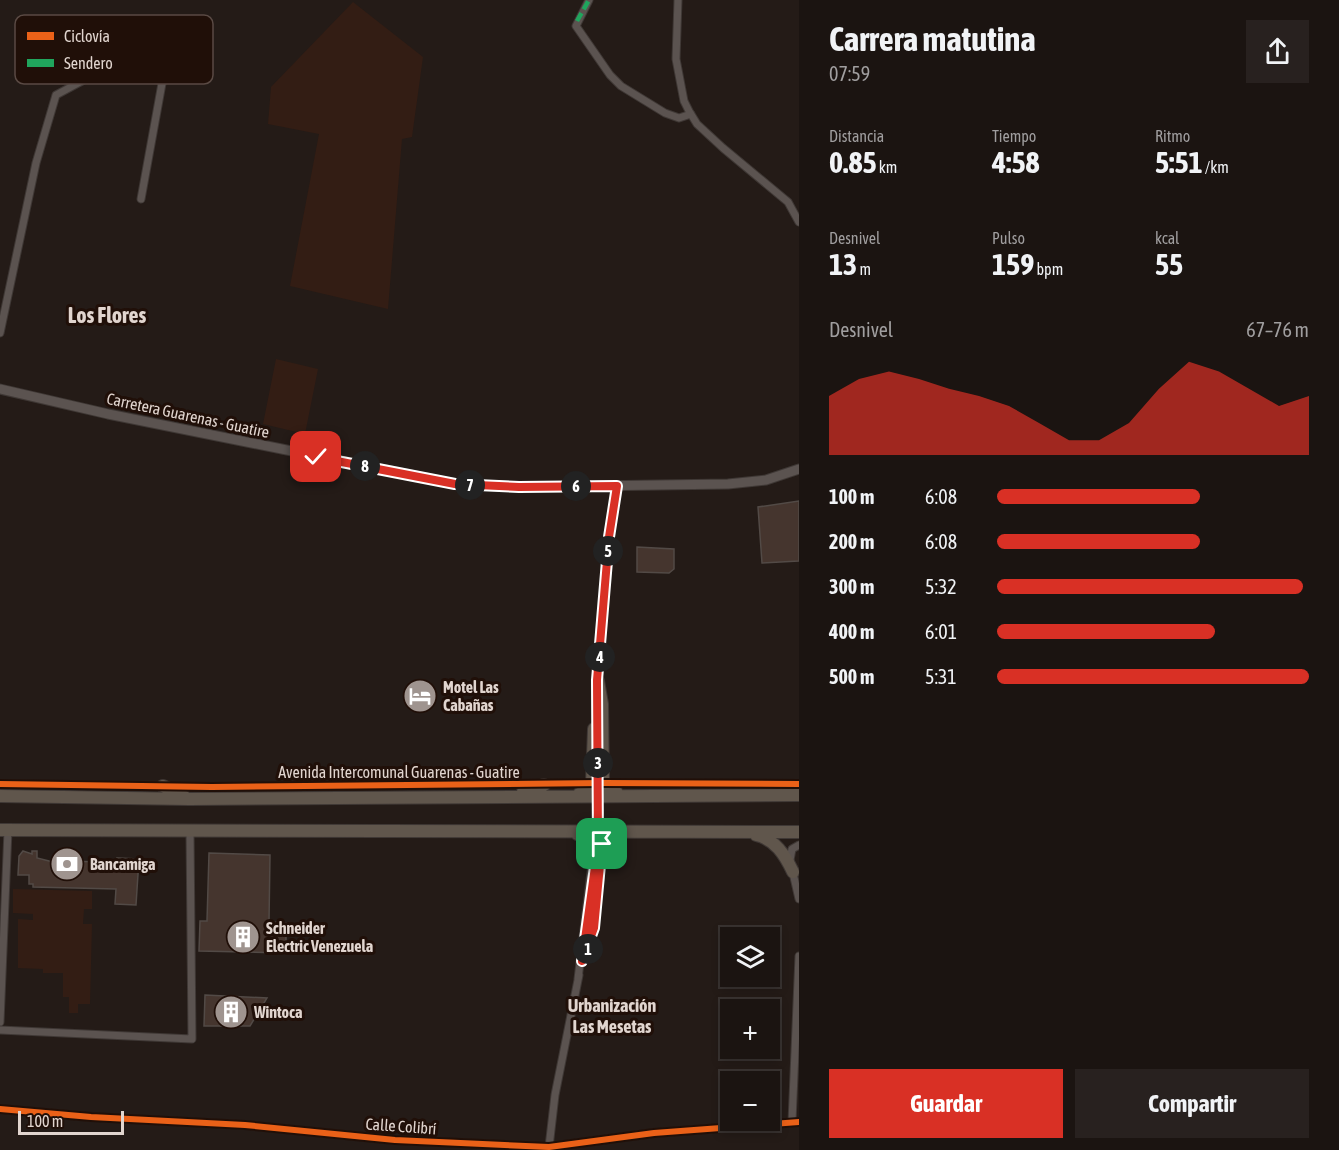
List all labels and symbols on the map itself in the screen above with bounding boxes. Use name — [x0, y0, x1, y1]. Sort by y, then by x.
legend — [15, 15, 213, 84]
text: Ciclovía — [64, 27, 110, 45]
text: Sendero — [64, 54, 113, 72]
district label: Los Flores — [68, 302, 147, 328]
street label: Carretera Guarenas - Guatire — [105, 389, 271, 441]
pin — [290, 431, 341, 482]
pin: 8 — [350, 451, 380, 481]
pin: 7 — [455, 470, 485, 500]
pin: 6 — [561, 471, 591, 501]
pin: 5 — [593, 536, 623, 566]
pin: 4 — [585, 642, 615, 672]
hotel icon: Motel Las Cabañas — [402, 678, 438, 714]
place label: Motel Las Cabañas — [443, 678, 499, 714]
pin: 3 — [583, 748, 613, 778]
street label: Avenida Intercomunal Guarenas - Guatire — [278, 763, 520, 781]
pin — [576, 818, 627, 869]
bank icon: Bancamiga — [49, 846, 85, 882]
place label: Bancamiga — [90, 855, 155, 873]
building icon: Schneider Electric Venezuela — [225, 919, 261, 955]
place label: Schneider Electric Venezuela — [266, 919, 373, 955]
pin: 1 — [573, 934, 603, 964]
building icon: Wintoca — [213, 994, 249, 1030]
district label: Urbanización Las Mesetas — [568, 995, 657, 1037]
place label: Wintoca — [253, 1003, 302, 1021]
scale bar — [18, 1108, 124, 1136]
street label: Calle Colibrí — [365, 1115, 437, 1137]

